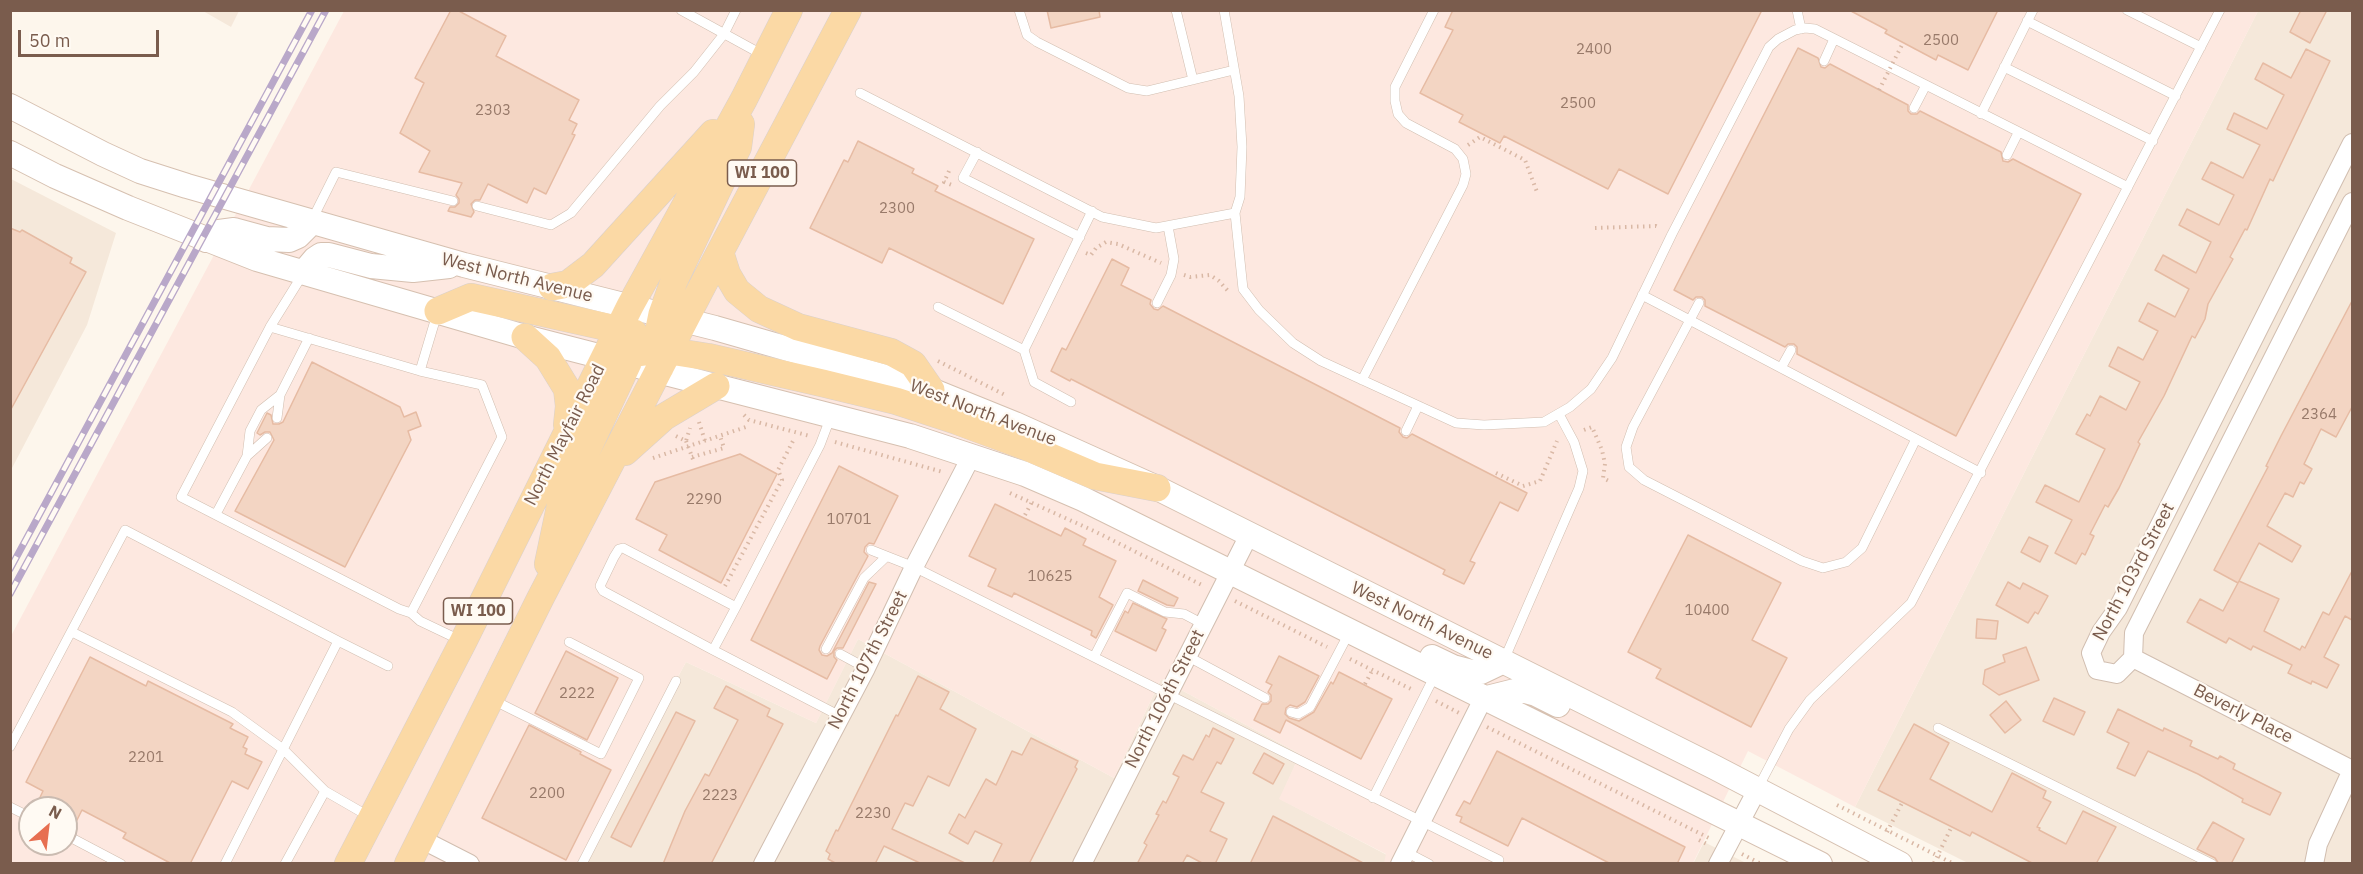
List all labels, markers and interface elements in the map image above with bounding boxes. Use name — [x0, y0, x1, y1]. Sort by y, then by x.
scale bar — [21, 18, 162, 56]
text: 50 m — [29, 29, 71, 52]
house number: 2500 — [1923, 32, 1959, 50]
house number: 2400 — [1576, 41, 1612, 59]
house number: 2500 — [1560, 95, 1596, 113]
house number: 2303 — [475, 102, 511, 120]
road number: WI 100 — [728, 160, 796, 186]
house number: 2300 — [879, 200, 915, 218]
street label: West North Avenue — [439, 249, 595, 307]
street label: North Mayfair Road — [520, 361, 610, 509]
street label: West North Avenue — [907, 375, 1059, 451]
house number: 2364 — [2301, 406, 2337, 424]
house number: 2290 — [686, 491, 722, 509]
street label: North 103rd Street — [2088, 499, 2180, 645]
house number: 10701 — [827, 511, 871, 529]
house number: 10625 — [1028, 568, 1072, 586]
street label: West North Avenue — [1348, 577, 1496, 665]
street label: North 107th Street — [824, 587, 912, 733]
road number: WI 100 — [444, 598, 512, 624]
house number: 10400 — [1685, 602, 1729, 620]
street label: North 106th Street — [1121, 626, 1209, 772]
street label: Beverly Place — [2190, 680, 2296, 748]
house number: 2222 — [559, 685, 595, 703]
house number: 2201 — [128, 749, 164, 767]
house number: 2200 — [529, 785, 565, 803]
house number: 2223 — [702, 787, 738, 805]
north arrow — [18, 796, 78, 856]
text: N — [46, 800, 65, 823]
house number: 2230 — [855, 805, 891, 823]

